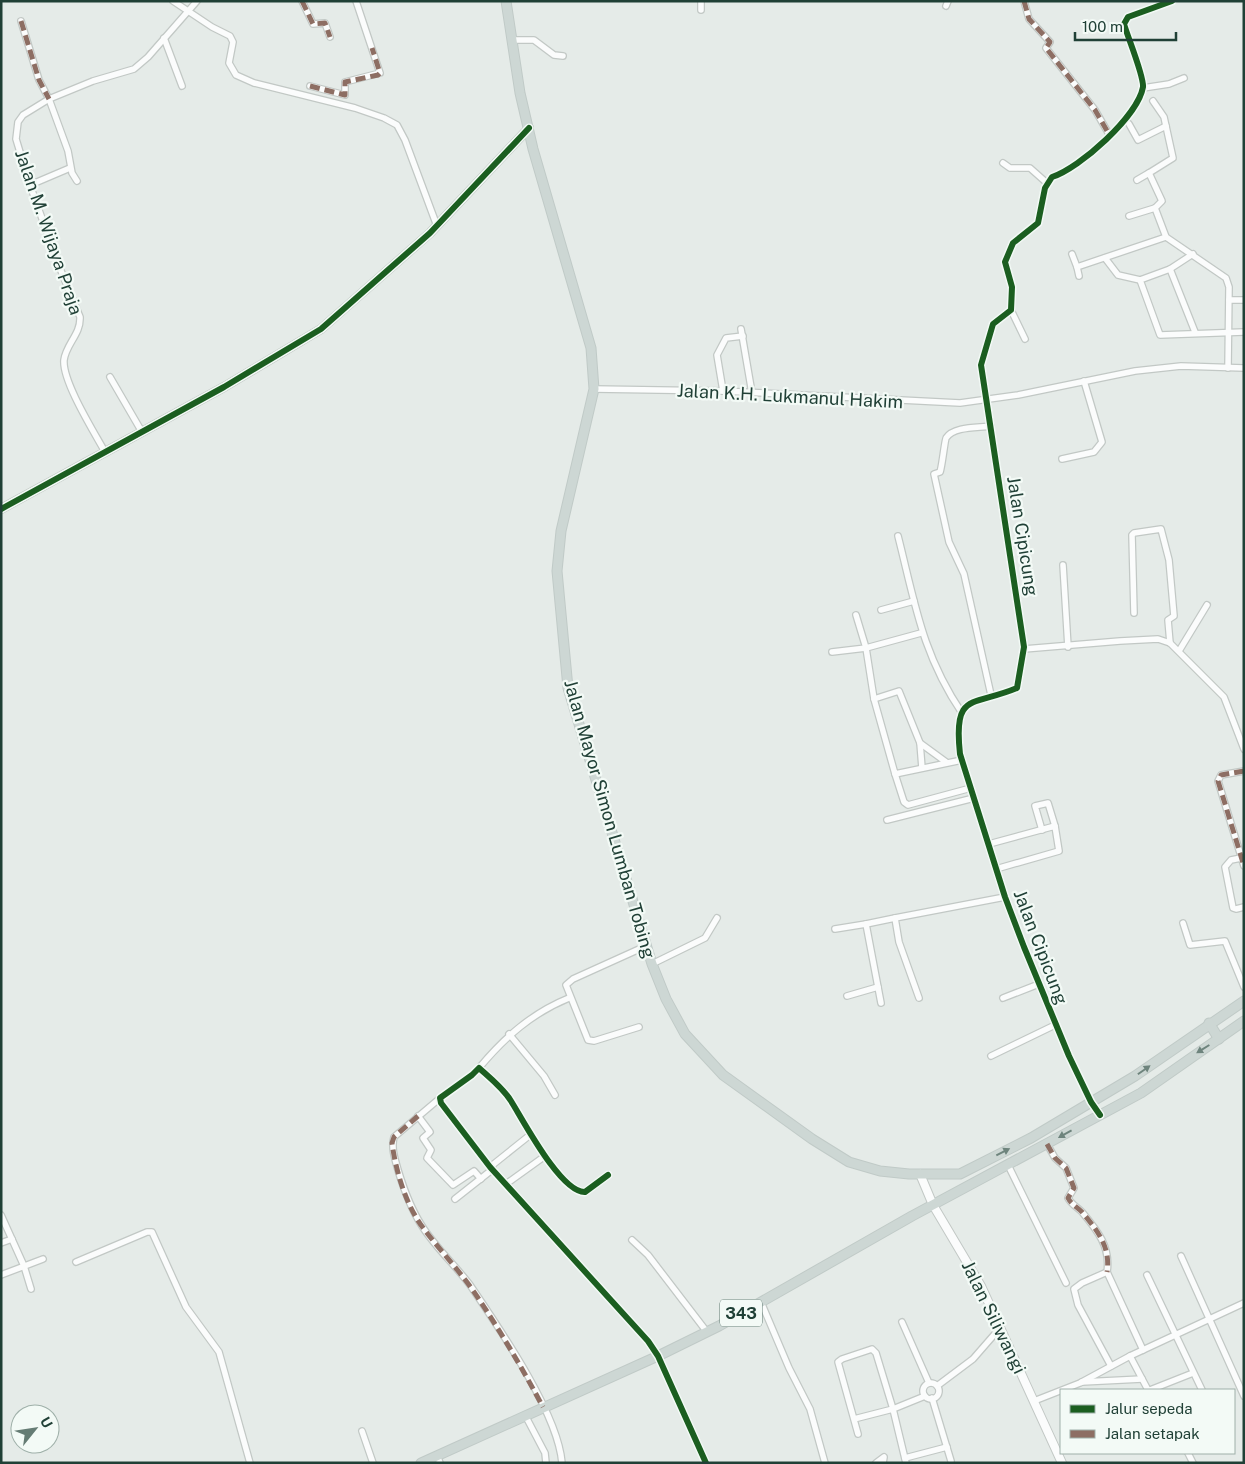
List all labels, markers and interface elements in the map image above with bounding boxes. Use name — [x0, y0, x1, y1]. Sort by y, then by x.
scale bar — [1075, 10, 1176, 42]
text: 100 m — [1082, 18, 1123, 35]
street label: Jalan M. Wijaya Praja — [11, 147, 87, 317]
street label: Jalan K.H. Lukmanul Hakim — [676, 380, 904, 412]
street label: Jalan Cipicung — [1003, 475, 1043, 597]
street label: Jalan Mayor Simon Lumban Tobing — [560, 677, 660, 961]
street label: Jalan Cipicung — [1010, 887, 1072, 1007]
one-way arrow — [1197, 1044, 1210, 1053]
one-way arrow — [1137, 1065, 1150, 1075]
one-way arrow — [1059, 1129, 1072, 1138]
one-way arrow — [996, 1148, 1010, 1156]
street label: Jalan Siliwangi — [958, 1257, 1030, 1377]
road number: 343 — [720, 1300, 762, 1326]
legend — [1060, 1389, 1235, 1454]
text: Jalur sepeda — [1105, 1400, 1193, 1417]
north arrow — [10, 1404, 60, 1454]
text: U — [37, 1414, 56, 1431]
text: Jalan setapak — [1105, 1425, 1200, 1442]

